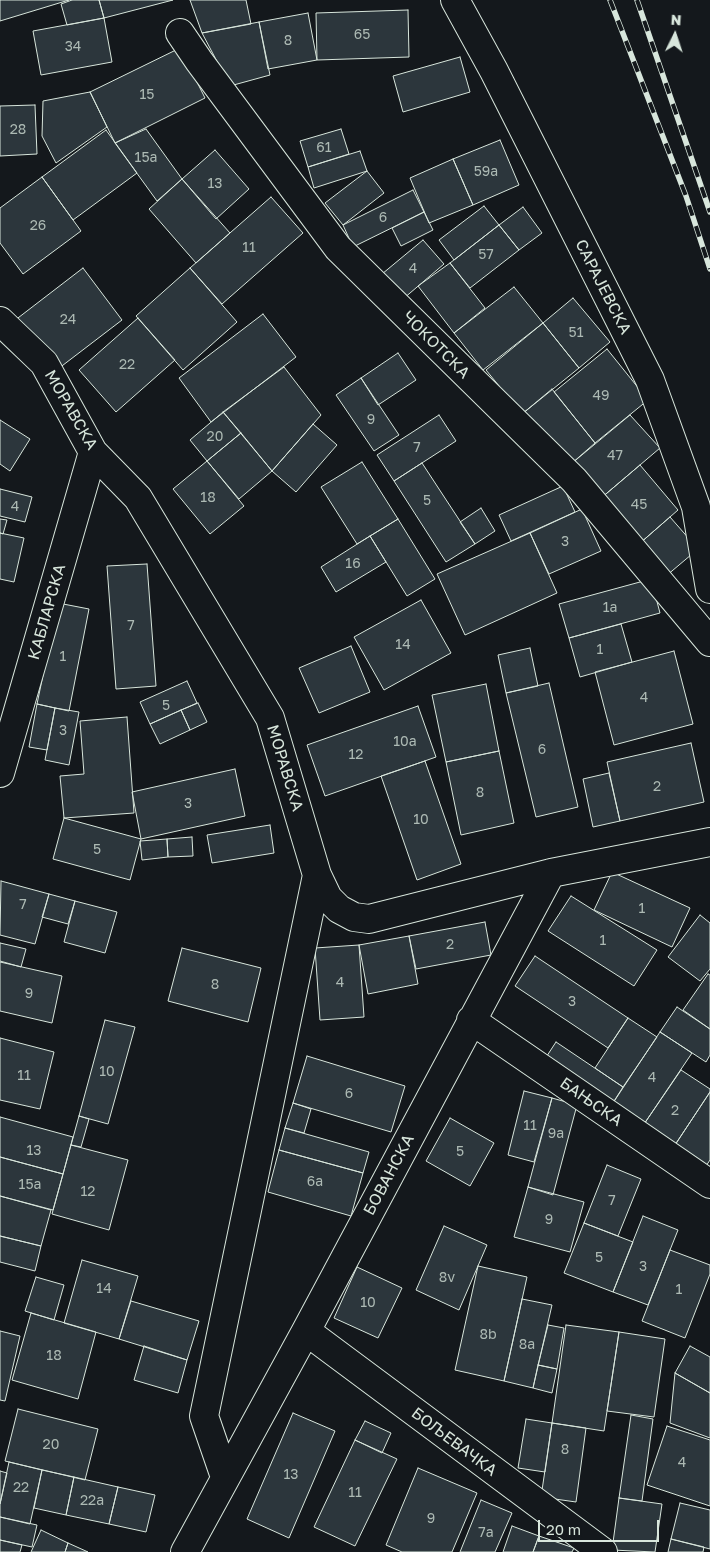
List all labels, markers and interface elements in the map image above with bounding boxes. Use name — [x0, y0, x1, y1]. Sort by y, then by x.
north arrow — [650, 10, 700, 60]
text: N — [670, 11, 682, 28]
house number: 65 — [354, 27, 370, 43]
house number: 8 — [284, 33, 292, 49]
house number: 34 — [65, 39, 81, 55]
house number: 15 — [140, 87, 154, 103]
house number: 28 — [10, 122, 26, 138]
house number: 61 — [316, 140, 332, 156]
house number: 15a — [135, 150, 157, 166]
house number: 59a — [474, 164, 498, 180]
house number: 13 — [208, 176, 222, 192]
house number: 6 — [379, 210, 387, 226]
house number: 26 — [30, 218, 46, 234]
street label: САРАЈЕВСКА — [571, 236, 635, 338]
house number: 11 — [242, 240, 256, 256]
house number: 57 — [478, 247, 494, 263]
house number: 4 — [409, 261, 417, 277]
street label: ЧОКОТСКА — [398, 307, 474, 383]
house number: 24 — [60, 312, 76, 328]
house number: 51 — [569, 325, 583, 341]
house number: 22 — [119, 357, 135, 373]
street label: МОРАВСКА — [40, 367, 102, 453]
house number: 49 — [592, 388, 610, 404]
house number: 9 — [367, 412, 375, 428]
house number: 20 — [207, 429, 223, 445]
house number: 7 — [413, 440, 421, 456]
house number: 47 — [607, 448, 623, 464]
house number: 18 — [200, 490, 216, 506]
house number: 5 — [423, 493, 431, 509]
house number: 45 — [631, 497, 647, 513]
house number: 4 — [11, 499, 19, 515]
house number: 3 — [561, 534, 569, 550]
house number: 16 — [345, 556, 361, 572]
street label: КАБЛАРСКА — [24, 562, 70, 662]
house number: 1a — [603, 600, 617, 616]
house number: 7 — [127, 618, 135, 634]
house number: 14 — [395, 637, 411, 653]
house number: 1 — [597, 642, 603, 658]
house number: 1 — [60, 649, 66, 665]
house number: 4 — [640, 690, 648, 706]
house number: 5 — [162, 698, 170, 714]
house number: 3 — [59, 723, 67, 739]
street label: МОРАВСКА — [263, 723, 307, 813]
house number: 10a — [393, 734, 417, 750]
house number: 6 — [538, 742, 546, 758]
house number: 12 — [349, 747, 363, 763]
house number: 2 — [653, 779, 661, 795]
house number: 8 — [476, 785, 484, 801]
house number: 3 — [184, 796, 192, 812]
house number: 10 — [413, 812, 429, 828]
house number: 5 — [93, 842, 101, 858]
house number: 7 — [19, 897, 27, 913]
house number: 1 — [639, 901, 645, 917]
house number: 1 — [600, 933, 606, 949]
house number: 2 — [446, 937, 454, 953]
house number: 4 — [336, 975, 344, 991]
house number: 8 — [211, 977, 219, 993]
house number: 9 — [25, 986, 33, 1002]
house number: 3 — [568, 994, 576, 1010]
house number: 10 — [99, 1064, 115, 1080]
house number: 11 — [17, 1068, 31, 1084]
house number: 4 — [648, 1070, 656, 1086]
street label: БАЊСКА — [556, 1074, 626, 1130]
house number: 6 — [345, 1086, 353, 1102]
house number: 2 — [671, 1103, 679, 1119]
house number: 11 — [523, 1118, 537, 1134]
house number: 9a — [548, 1126, 564, 1142]
street label: БОВАНСКА — [360, 1131, 418, 1219]
house number: 13 — [27, 1143, 41, 1159]
house number: 5 — [456, 1144, 464, 1160]
house number: 6a — [307, 1174, 323, 1190]
house number: 15a — [19, 1177, 41, 1193]
house number: 12 — [81, 1184, 95, 1200]
house number: 7 — [608, 1193, 616, 1209]
house number: 9 — [545, 1212, 553, 1228]
house number: 5 — [595, 1250, 603, 1266]
house number: 3 — [639, 1259, 647, 1275]
house number: 8v — [439, 1270, 455, 1286]
house number: 14 — [96, 1281, 112, 1297]
house number: 1 — [676, 1282, 682, 1298]
house number: 10 — [360, 1295, 376, 1311]
house number: 8b — [479, 1327, 497, 1343]
house number: 8a — [519, 1337, 535, 1353]
house number: 18 — [46, 1348, 62, 1364]
street label: БОЉЕВАЧКА — [407, 1404, 501, 1480]
house number: 20 — [43, 1437, 59, 1453]
house number: 8 — [561, 1442, 569, 1458]
house number: 4 — [678, 1455, 686, 1471]
house number: 13 — [284, 1467, 298, 1483]
house number: 22 — [13, 1480, 29, 1496]
house number: 11 — [348, 1485, 362, 1501]
house number: 22a — [80, 1493, 104, 1509]
scale bar — [540, 1510, 661, 1542]
house number: 9 — [427, 1511, 435, 1527]
text: 20 m — [546, 1520, 581, 1538]
house number: 7a — [478, 1525, 494, 1541]

